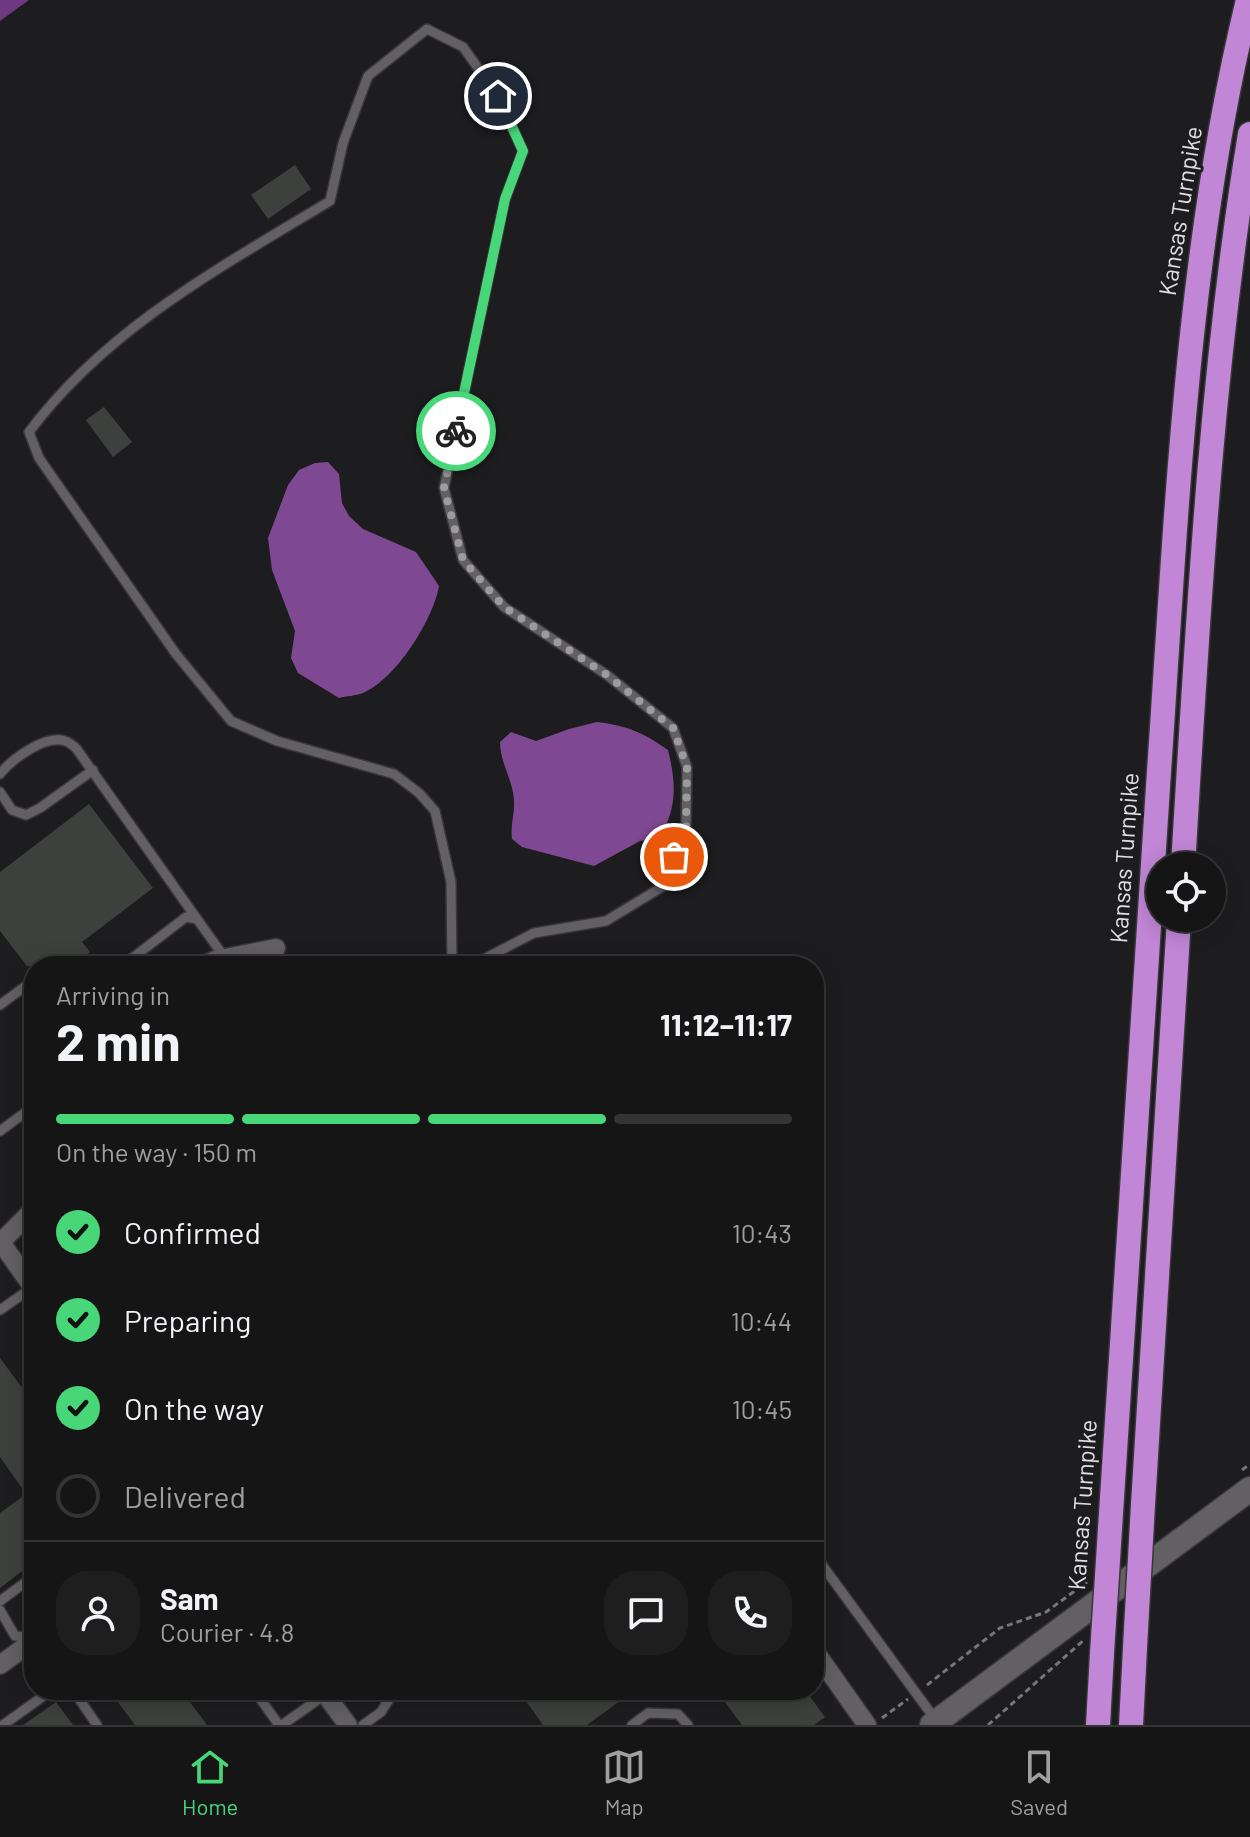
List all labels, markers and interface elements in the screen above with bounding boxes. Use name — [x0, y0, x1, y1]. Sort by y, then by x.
pin — [464, 62, 532, 130]
icon: home — [476, 74, 520, 118]
street label: Kansas Turnpike — [1152, 124, 1207, 297]
courier — [416, 391, 496, 471]
icon: bike — [434, 409, 478, 453]
street label: Kansas Turnpike — [1103, 772, 1144, 944]
pin — [640, 823, 708, 891]
icon: bag — [652, 835, 696, 879]
map controls — [1146, 852, 1226, 932]
button: locate — [1146, 852, 1226, 932]
text: Arriving in — [56, 979, 170, 1010]
text: 11:12–11:17 — [660, 1006, 792, 1042]
text: 2 min — [56, 1009, 181, 1071]
text: On the way · 150 m — [56, 1136, 257, 1167]
icon: check — [56, 1210, 100, 1254]
text: Confirmed — [124, 1214, 261, 1250]
text: 10:43 — [732, 1217, 792, 1248]
icon: check — [56, 1298, 100, 1342]
text: Preparing — [124, 1302, 251, 1338]
text: 10:44 — [731, 1305, 792, 1336]
icon: check — [56, 1386, 100, 1430]
text: On the way — [124, 1390, 264, 1426]
text: 10:45 — [732, 1393, 792, 1424]
street label: Kansas Turnpike — [1061, 1419, 1102, 1591]
text: Delivered — [124, 1478, 246, 1514]
button: person — [56, 1571, 140, 1655]
button: chat — [604, 1571, 688, 1655]
button: phone — [708, 1571, 792, 1655]
text: Sam — [160, 1580, 219, 1616]
text: Courier · 4.8 — [160, 1616, 294, 1647]
tab: Home — [182, 1745, 238, 1819]
tab: Map — [602, 1745, 646, 1819]
tab: Saved — [1010, 1745, 1068, 1819]

